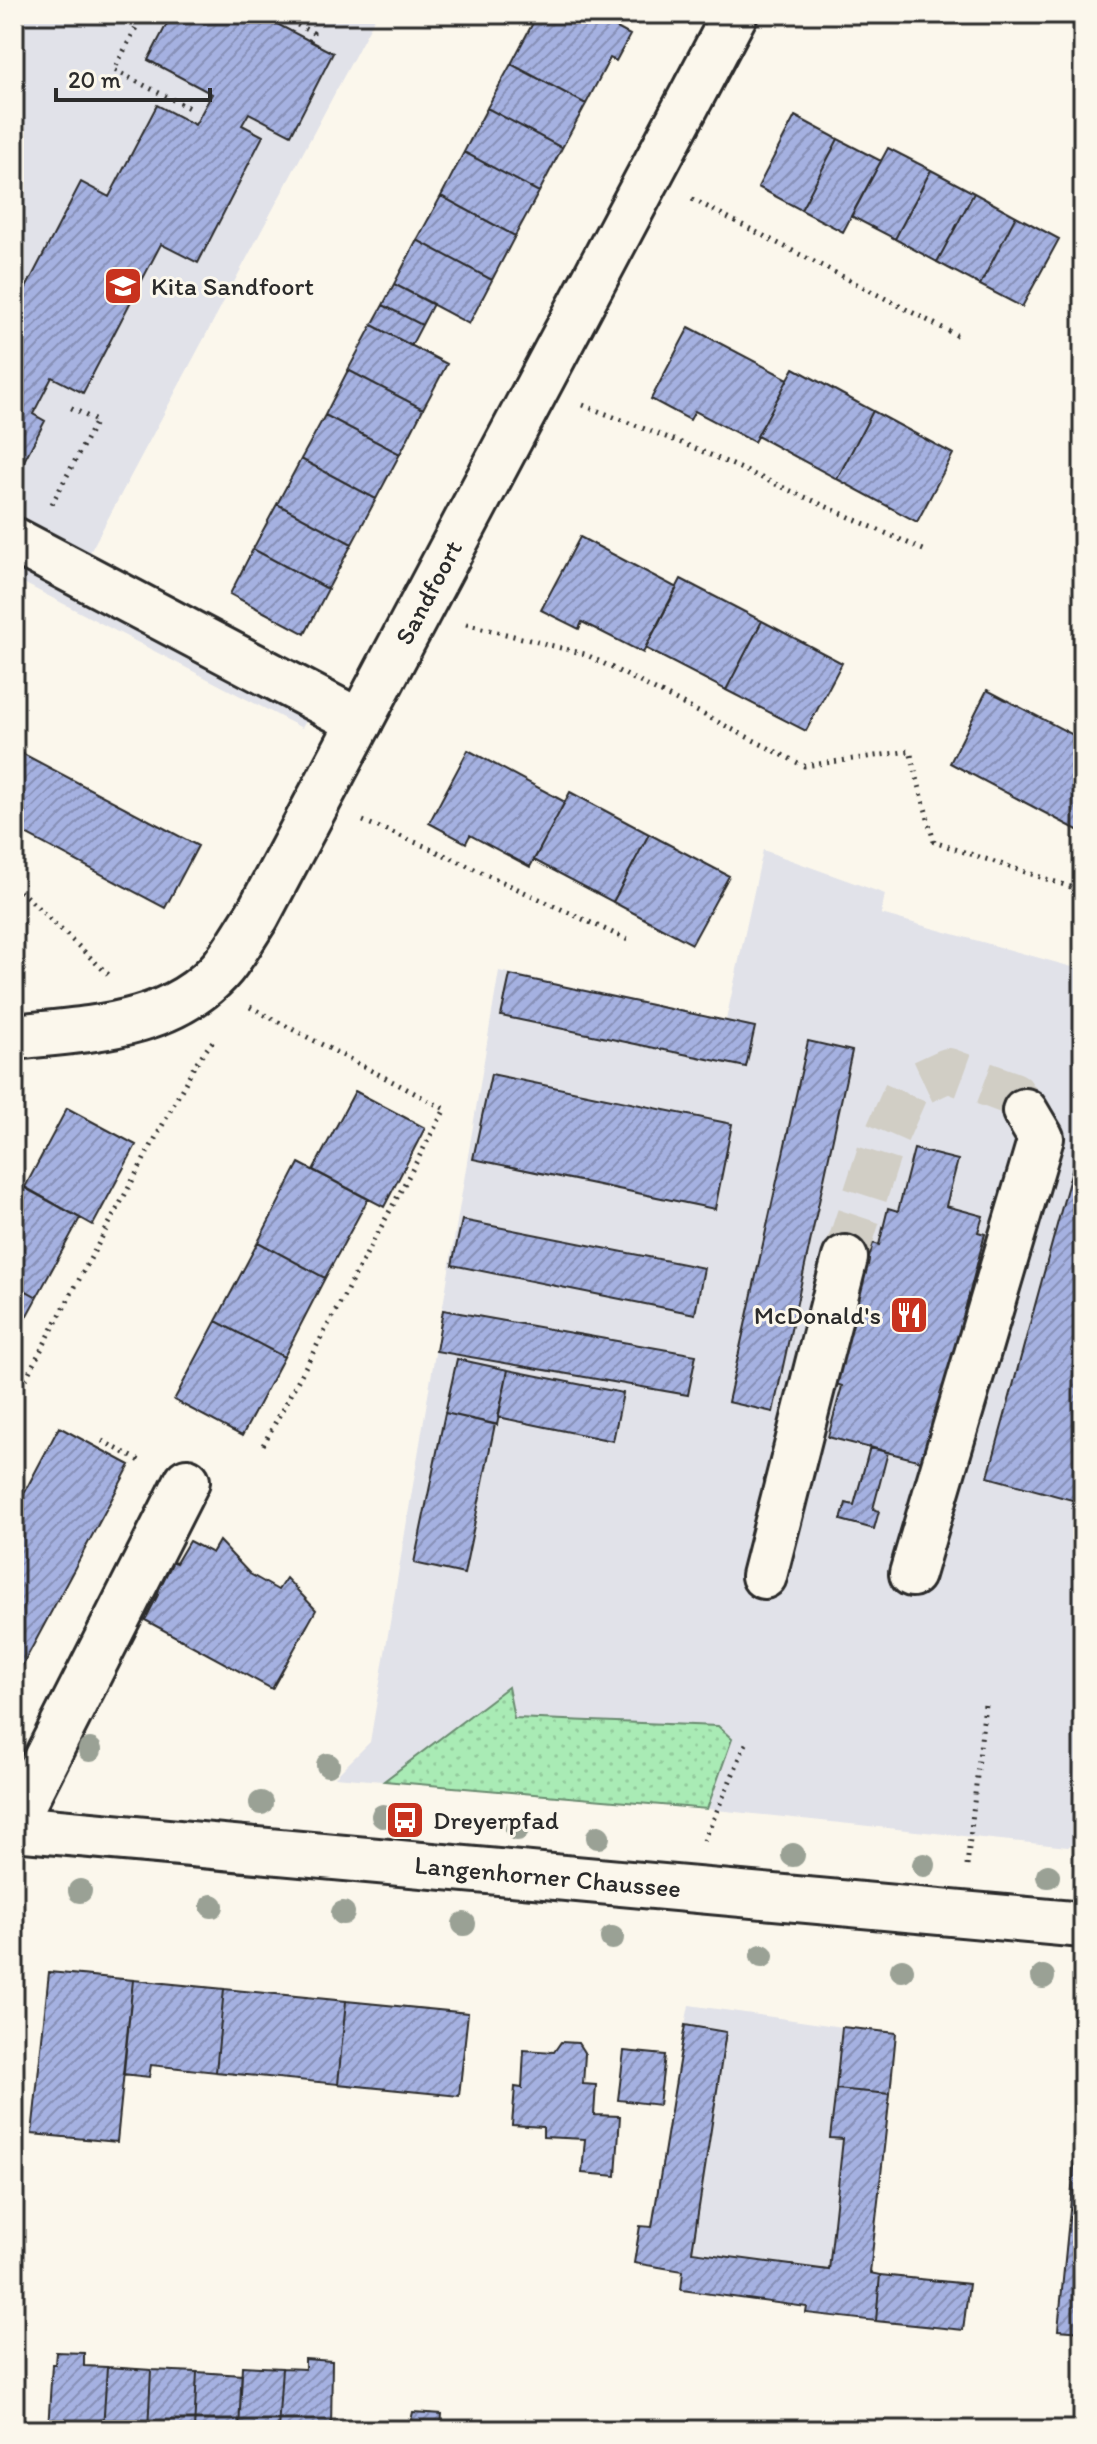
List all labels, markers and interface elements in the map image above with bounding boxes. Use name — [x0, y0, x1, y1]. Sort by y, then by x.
scale bar — [56, 52, 210, 102]
text: 20 m — [68, 65, 121, 94]
school or university icon: Kita Sandfoort — [102, 265, 144, 307]
place label: Kita Sandfoort — [151, 270, 314, 302]
street label: Sandfoort — [388, 535, 469, 650]
restaurant icon: McDonald's — [888, 1294, 930, 1336]
place label: McDonald's — [754, 1299, 881, 1331]
bus stop icon: Dreyerpfad — [384, 1799, 426, 1841]
place label: Dreyerpfad — [433, 1804, 559, 1836]
street label: Langenhorner Chaussee — [413, 1848, 682, 1904]

